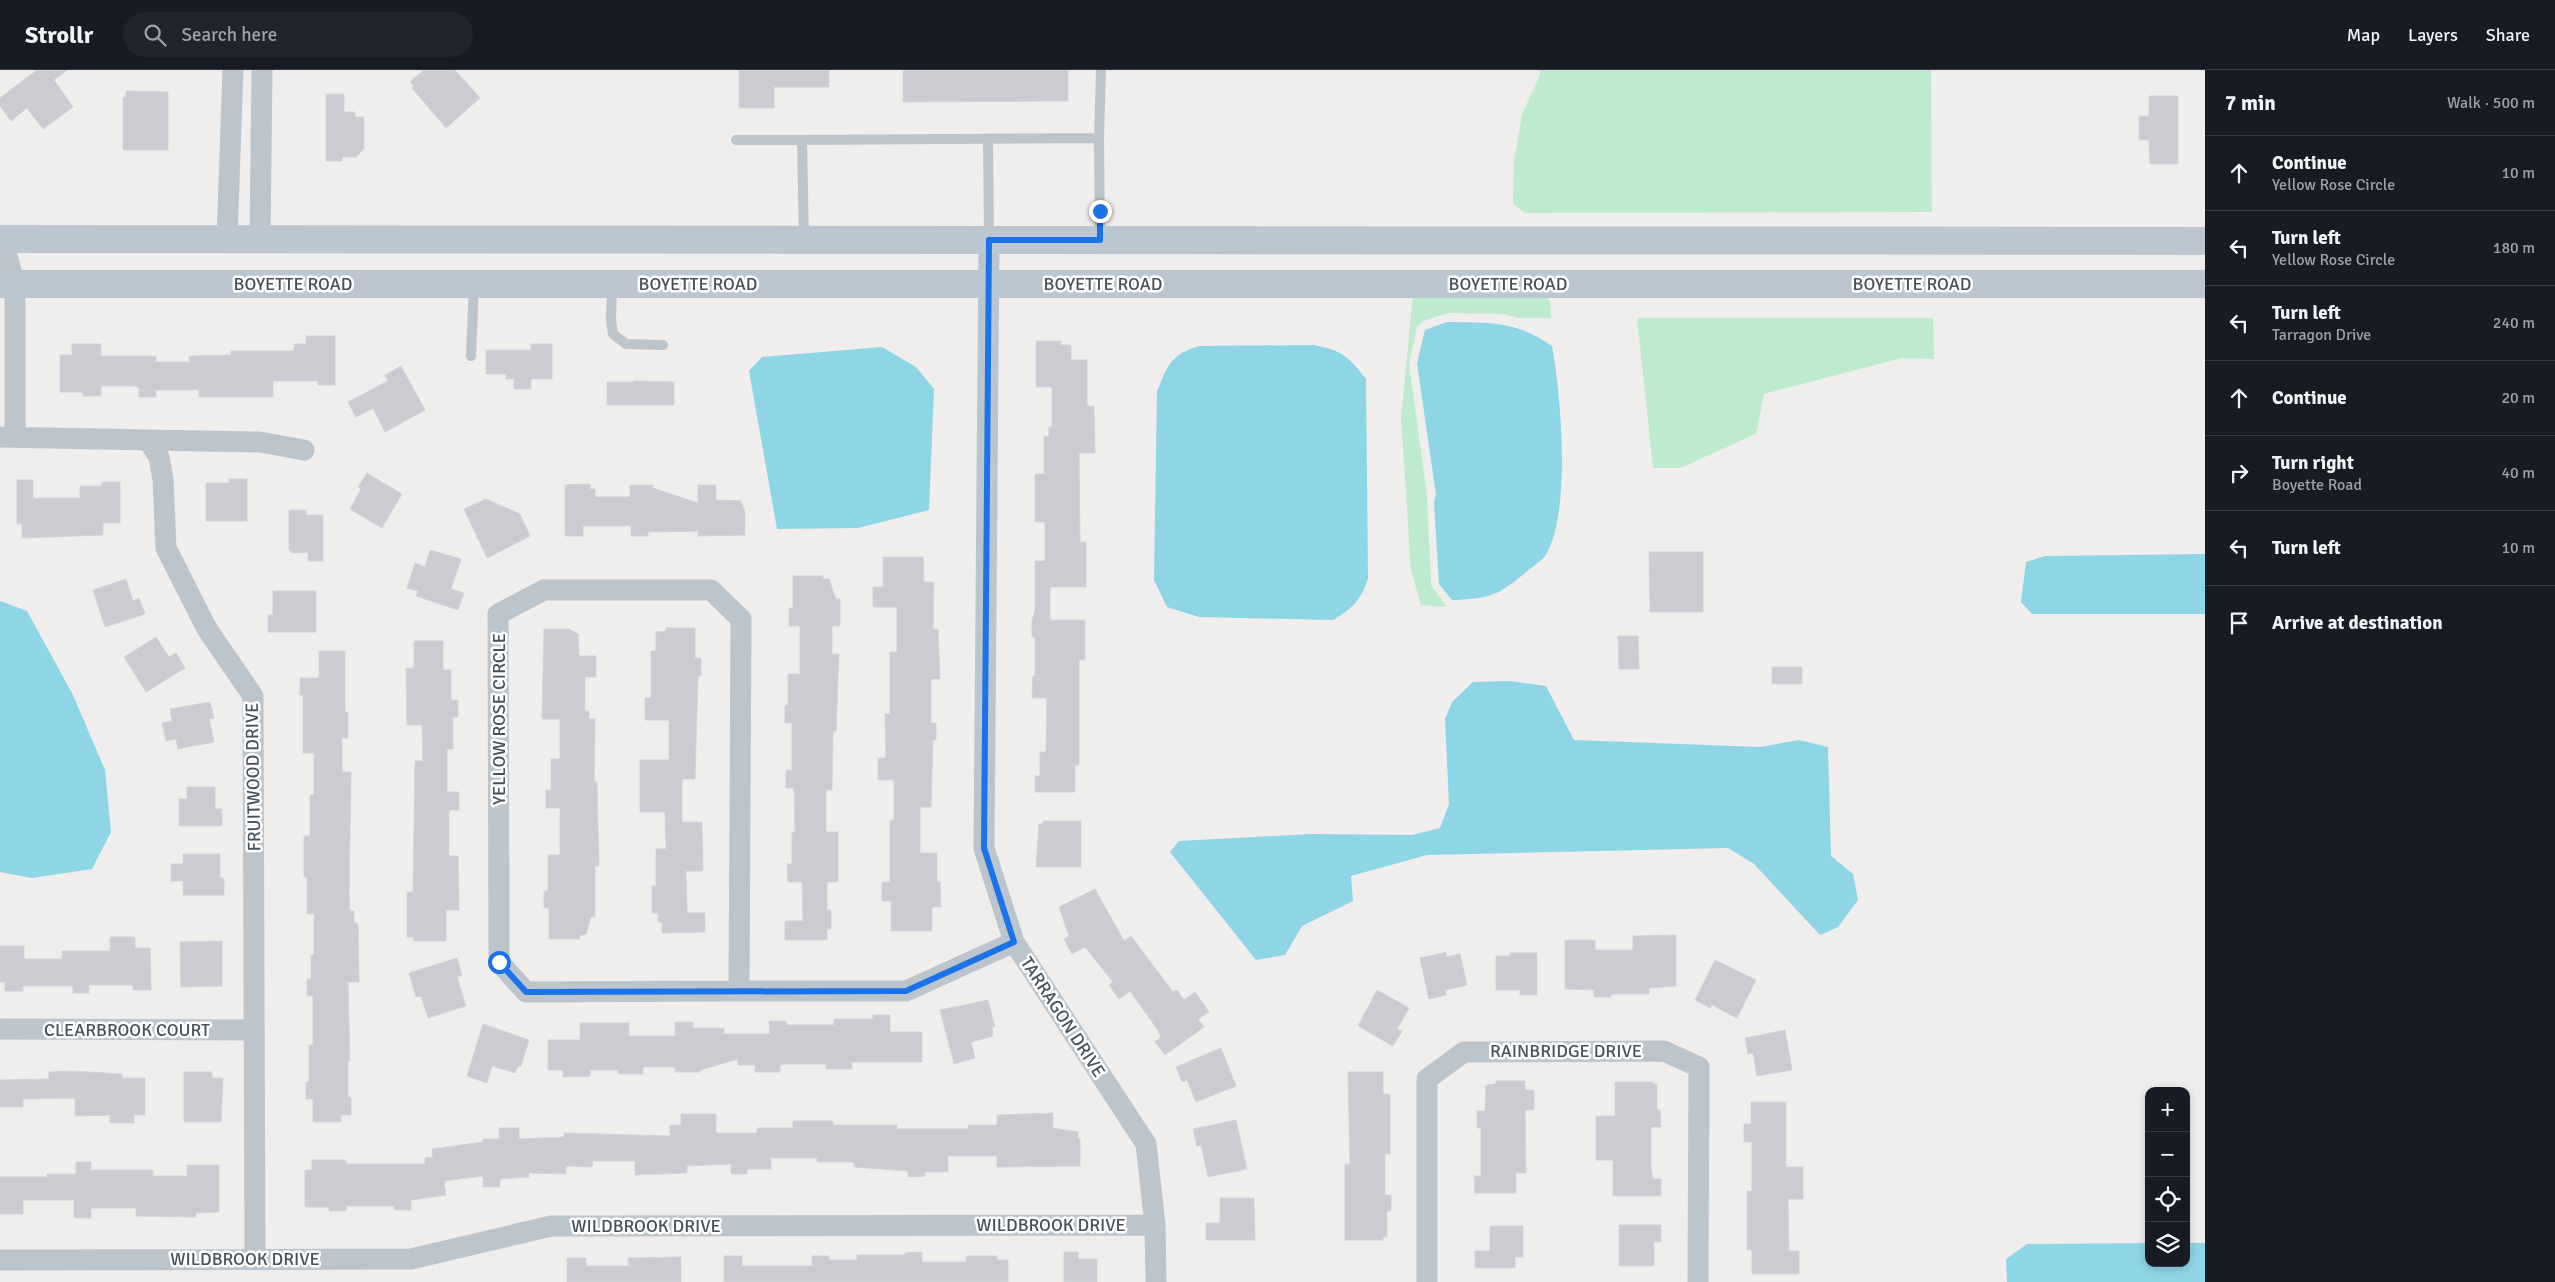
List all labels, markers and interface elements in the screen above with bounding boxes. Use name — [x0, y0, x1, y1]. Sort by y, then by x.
search box — [123, 12, 473, 57]
text: Strollr — [25, 20, 93, 50]
icon: search — [141, 21, 169, 49]
text: Search here — [181, 23, 277, 47]
text: Map — [2347, 24, 2380, 46]
text: Layers — [2408, 24, 2458, 46]
text: Share — [2486, 24, 2530, 46]
text: 7 min — [2225, 90, 2276, 116]
text: Walk · 500 m — [2447, 93, 2535, 113]
text: Continue — [2272, 151, 2347, 175]
icon: ahead — [2225, 159, 2253, 187]
text: 10 m — [2501, 163, 2535, 183]
text: Yellow Rose Circle — [2272, 175, 2395, 195]
route end — [1089, 200, 1112, 223]
text: Turn left — [2272, 226, 2341, 250]
icon: left — [2225, 234, 2253, 262]
text: 180 m — [2493, 238, 2535, 258]
text: Yellow Rose Circle — [2272, 250, 2395, 270]
street label: BOYETTE ROAD — [234, 273, 352, 295]
street label: BOYETTE ROAD — [639, 273, 757, 295]
street label: BOYETTE ROAD — [1044, 273, 1162, 295]
street label: BOYETTE ROAD — [1449, 273, 1567, 295]
street label: BOYETTE ROAD — [1853, 273, 1971, 295]
text: Turn left — [2272, 301, 2341, 325]
icon: left — [2225, 309, 2253, 337]
text: 240 m — [2493, 313, 2535, 333]
text: Tarragon Drive — [2272, 325, 2371, 345]
icon: ahead — [2225, 384, 2253, 412]
text: Continue — [2272, 386, 2347, 410]
text: 20 m — [2501, 388, 2535, 408]
text: Turn right — [2272, 451, 2354, 475]
icon: right — [2225, 459, 2253, 487]
text: 40 m — [2501, 463, 2535, 483]
text: Boyette Road — [2272, 475, 2362, 495]
icon: left — [2225, 534, 2253, 562]
text: Turn left — [2272, 536, 2341, 560]
text: 10 m — [2501, 538, 2535, 558]
icon: arrive — [2225, 609, 2253, 637]
text: Arrive at destination — [2272, 611, 2443, 635]
street label: YELLOW ROSE CIRCLE — [488, 633, 510, 805]
street label: FRUITWOOD DRIVE — [241, 702, 265, 852]
route start — [488, 951, 511, 974]
street label: TARRAGON DRIVE — [1016, 953, 1110, 1081]
street label: CLEARBROOK COURT — [44, 1019, 210, 1041]
street label: RAINBRIDGE DRIVE — [1490, 1040, 1642, 1062]
map controls — [2145, 1087, 2190, 1267]
button: + — [2145, 1087, 2190, 1132]
button: − — [2145, 1132, 2190, 1177]
button: locate — [2145, 1177, 2190, 1222]
street label: WILDBROOK DRIVE — [976, 1214, 1126, 1236]
street label: WILDBROOK DRIVE — [571, 1215, 721, 1237]
button: layers — [2145, 1222, 2190, 1267]
street label: WILDBROOK DRIVE — [170, 1248, 320, 1270]

